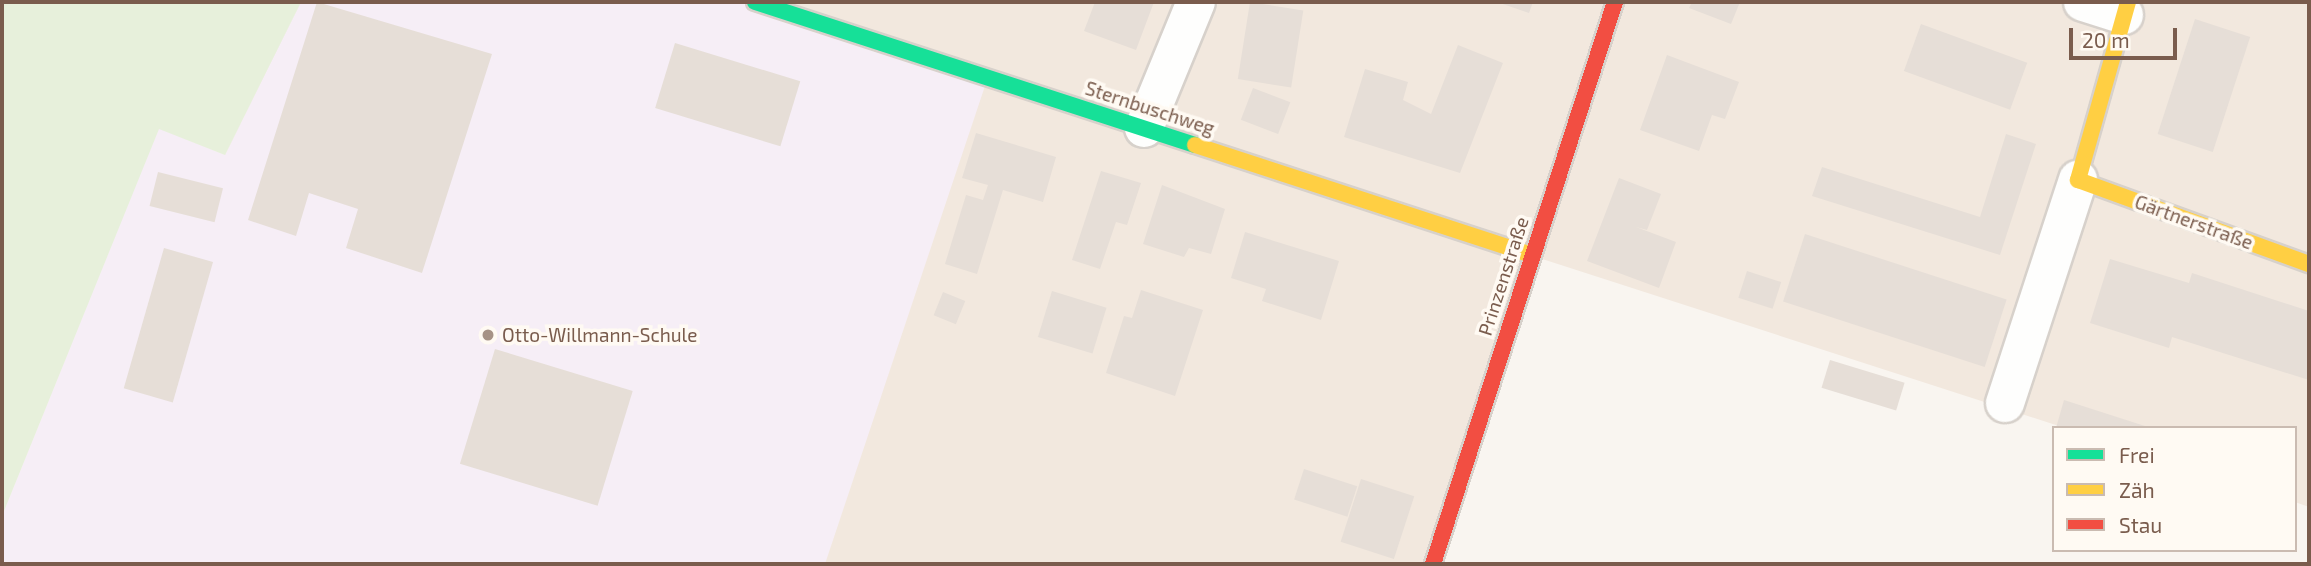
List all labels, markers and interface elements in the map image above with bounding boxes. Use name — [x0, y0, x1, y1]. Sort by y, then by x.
scale bar — [2073, 14, 2182, 58]
text: 20 m — [2082, 27, 2130, 52]
street label: Sternbuschweg — [1082, 76, 1218, 140]
street label: Gärtnerstraße — [2132, 190, 2256, 254]
street label: Prinzenstraße — [1473, 214, 1533, 338]
place label: Otto-Willmann-Schule — [502, 324, 697, 346]
marker: Otto-Willmann-Schule — [480, 327, 496, 343]
legend — [2052, 426, 2297, 552]
text: Frei — [2119, 442, 2155, 467]
text: Zäh — [2119, 477, 2155, 502]
text: Stau — [2119, 512, 2162, 537]

